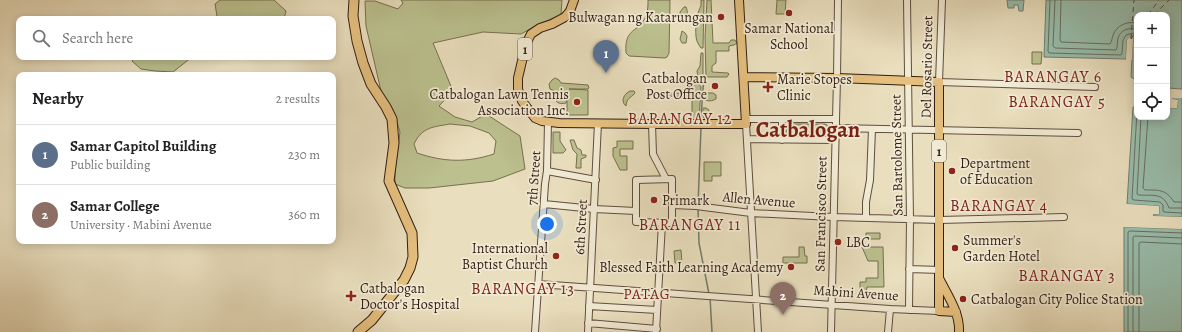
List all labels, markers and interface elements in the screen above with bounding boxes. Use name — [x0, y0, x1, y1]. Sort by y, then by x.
place label: Bulwagan ng Katarungan — [568, 8, 713, 27]
marker: Samar National School — [784, 8, 794, 18]
marker: Bulwagan ng Katarungan — [716, 12, 726, 22]
map controls — [1134, 12, 1170, 120]
button: + — [1134, 12, 1170, 48]
street label: Del Rosario Street — [917, 15, 937, 119]
search box — [16, 16, 336, 60]
place label: Samar National School — [744, 19, 834, 54]
icon: search — [30, 27, 52, 49]
text: Search here — [62, 28, 133, 48]
road number: 1 — [518, 38, 532, 60]
pin: 1 — [593, 40, 619, 73]
button: − — [1134, 48, 1170, 84]
district label: BARANGAY 6 — [1004, 66, 1102, 88]
place label: Catbalogan Post Office — [642, 69, 707, 104]
place label: Marie Stopes Clinic — [777, 70, 852, 105]
marker: Catbalogan Post Office — [710, 81, 720, 91]
marker: Marie Stopes Clinic — [762, 81, 774, 93]
button: locate — [1134, 84, 1170, 120]
place label: Catbalogan Lawn Tennis Association Inc. — [430, 85, 569, 120]
text: Nearby — [32, 87, 83, 110]
text: 2 results — [276, 90, 320, 107]
district label: BARANGAY 5 — [1008, 91, 1106, 113]
street label: San Bartolome Street — [886, 94, 908, 216]
marker: Catbalogan Lawn Tennis Association Inc. — [572, 97, 582, 107]
district label: BARANGAY 12 — [628, 108, 732, 130]
district label: Catbalogan — [756, 115, 860, 145]
text: Samar Capitol Building — [70, 136, 216, 156]
road number: 1 — [932, 140, 946, 162]
text: 1 — [43, 146, 47, 163]
text: 230 m — [288, 146, 320, 163]
street label: 7th Street — [523, 149, 545, 206]
place label: Department of Education — [960, 154, 1033, 189]
text: Public building — [70, 156, 150, 173]
street label: San Francisco Street — [810, 156, 832, 272]
marker: Department of Education — [947, 166, 957, 176]
street label: Allen Avenue — [721, 187, 796, 213]
place label: Primark — [662, 191, 709, 210]
marker: Primark — [649, 195, 659, 205]
district label: BARANGAY 4 — [950, 195, 1048, 217]
text: Samar College — [70, 196, 160, 216]
street label: 6th Street — [570, 198, 592, 255]
text: 2 — [42, 206, 48, 223]
text: 360 m — [288, 206, 320, 223]
your location — [537, 214, 557, 234]
district label: BARANGAY 11 — [639, 214, 741, 236]
text: University · Mabini Avenue — [70, 216, 212, 233]
place label: Summer's Garden Hotel — [963, 231, 1040, 266]
place label: LBC — [846, 233, 870, 252]
marker: LBC — [833, 237, 843, 247]
place label: International Baptist Church — [462, 239, 549, 274]
marker: Summer's Garden Hotel — [950, 243, 960, 253]
marker: International Baptist Church — [551, 251, 561, 261]
place label: Blessed Faith Learning Academy — [599, 258, 784, 277]
marker: Blessed Faith Learning Academy — [786, 262, 796, 272]
district label: BARANGAY 3 — [1018, 265, 1116, 287]
district label: BARANGAY 13 — [471, 278, 575, 300]
place label: Catbalogan Doctor's Hospital — [360, 279, 460, 314]
street label: Mabini Avenue — [813, 281, 899, 305]
pin: 2 — [770, 282, 796, 315]
district label: PATAG — [623, 284, 671, 304]
marker: Catbalogan Doctor's Hospital — [345, 290, 357, 302]
place label: Catbalogan City Police Station — [971, 290, 1143, 309]
marker: Catbalogan City Police Station — [958, 294, 968, 304]

